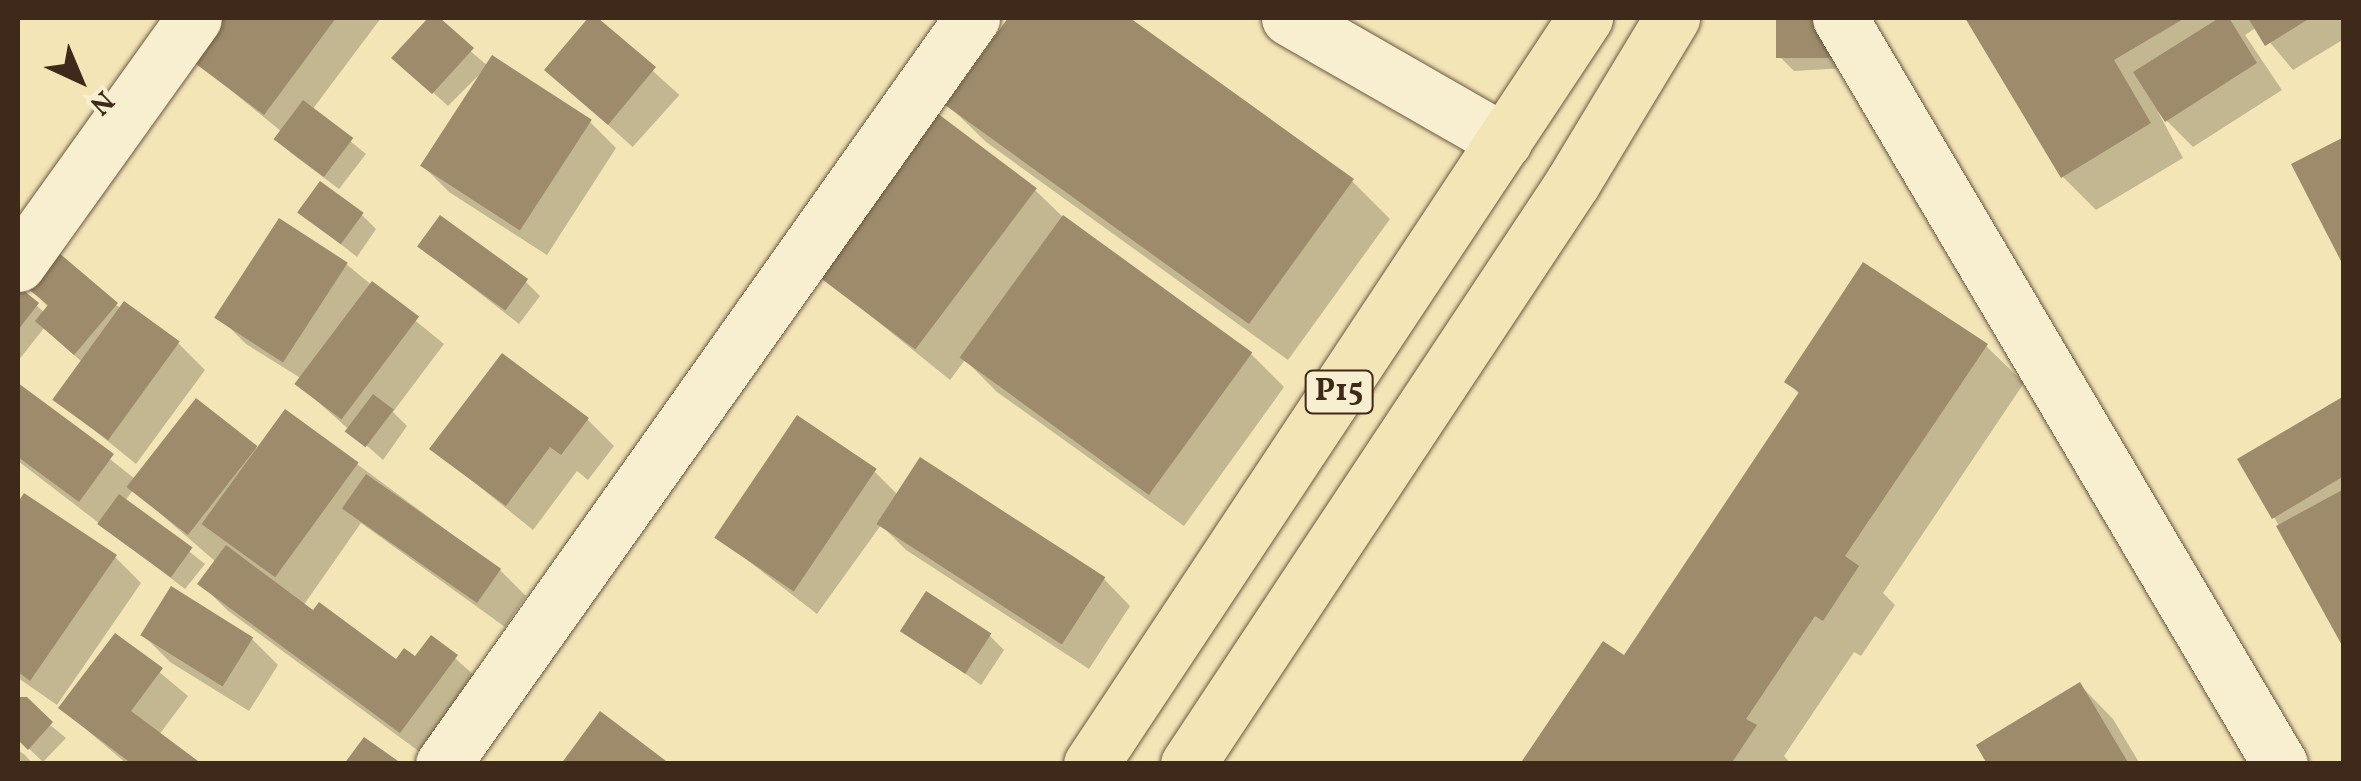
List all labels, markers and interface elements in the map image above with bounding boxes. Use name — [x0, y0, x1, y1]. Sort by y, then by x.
north arrow — [30, 30, 130, 130]
text: N — [80, 81, 122, 123]
road number: P15 — [1304, 365, 1374, 419]

